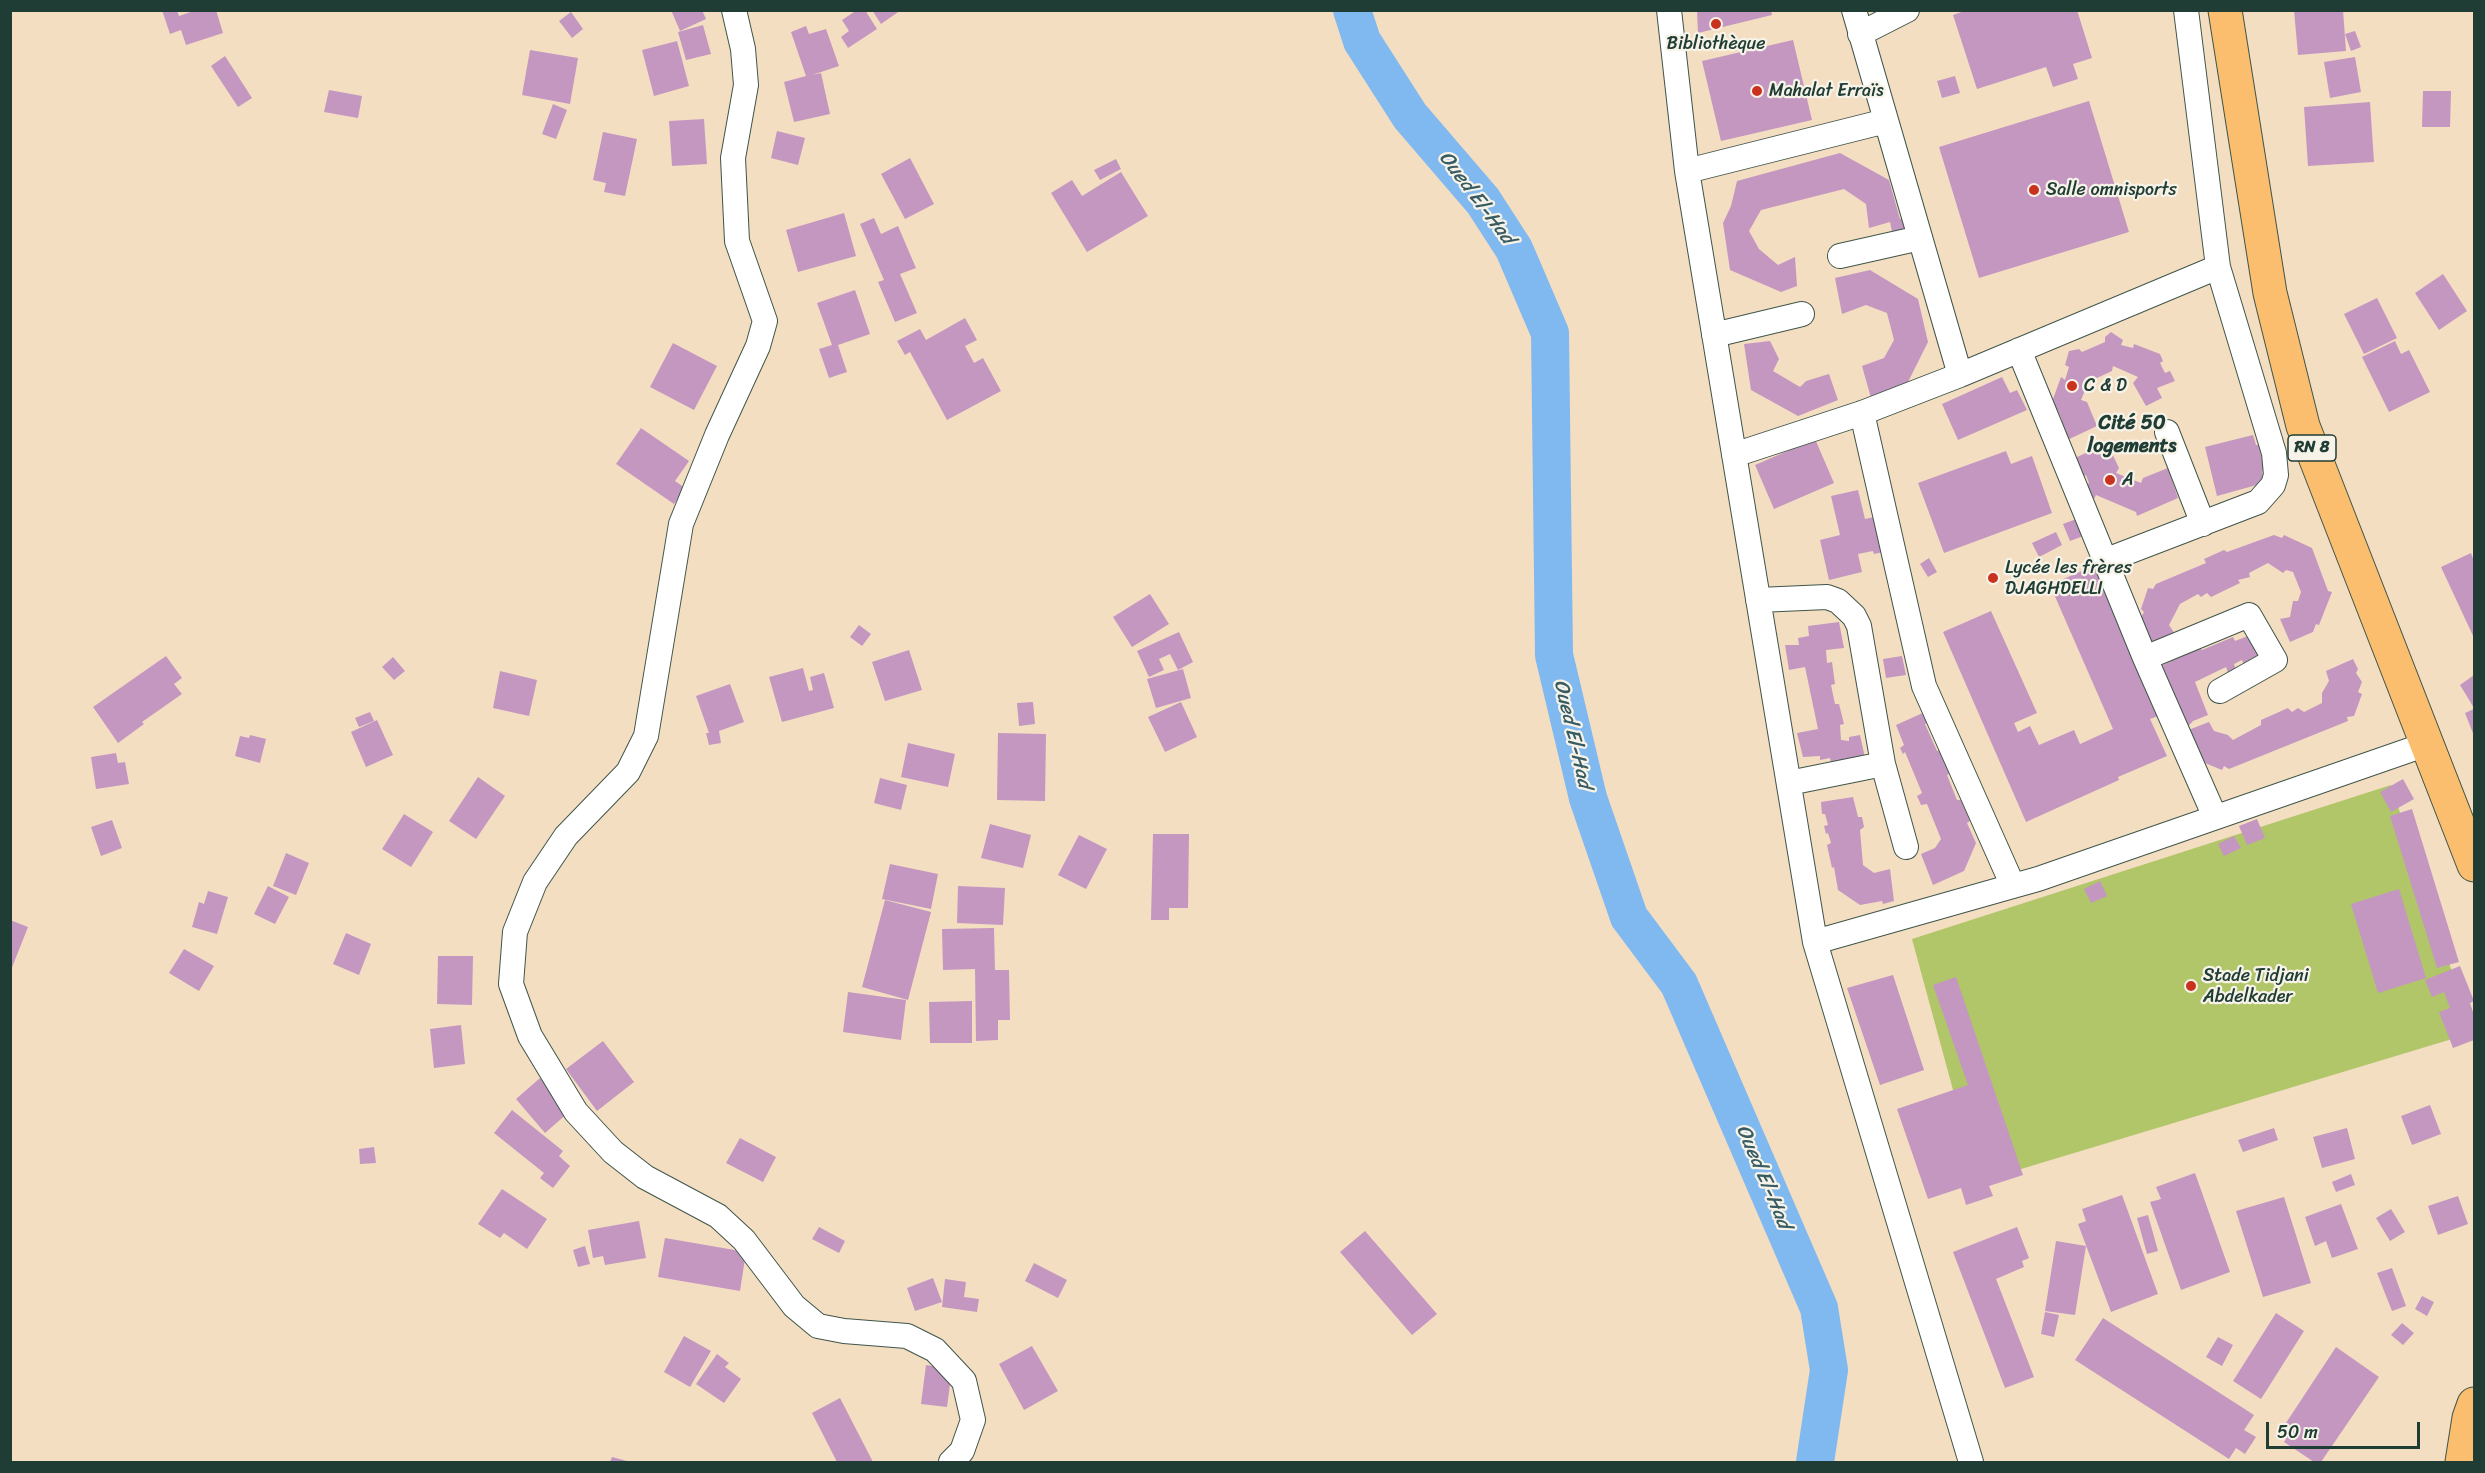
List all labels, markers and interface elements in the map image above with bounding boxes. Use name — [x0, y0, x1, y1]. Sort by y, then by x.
marker: Bibliothèque — [1709, 17, 1723, 31]
place label: Bibliothèque — [1667, 33, 1765, 55]
place label: Mahalat Erraïs — [1769, 80, 1884, 102]
marker: Mahalat Erraïs — [1750, 84, 1764, 98]
water label: Oued El-Had — [1433, 147, 1519, 249]
place label: Salle omnisports — [2046, 179, 2177, 201]
marker: Salle omnisports — [2027, 183, 2041, 197]
place label: C & D — [2084, 375, 2127, 397]
marker: C & D — [2065, 379, 2079, 393]
district label: Cité 50 logements — [2088, 412, 2176, 459]
road number: RN 8 — [2288, 435, 2336, 461]
place label: A — [2122, 469, 2134, 491]
marker: A — [2103, 473, 2117, 487]
place label: Lycée les frères DJAGHDELLI — [2005, 557, 2132, 600]
marker: Lycée les frères DJAGHDELLI — [1986, 571, 2000, 585]
water label: Oued El-Had — [1548, 677, 1596, 791]
place label: Stade Tidjani Abdelkader — [2203, 965, 2309, 1008]
marker: Stade Tidjani Abdelkader — [2184, 979, 2198, 993]
water label: Oued El-Had — [1730, 1121, 1796, 1233]
scale bar — [2269, 1410, 2424, 1448]
text: 50 m — [2277, 1416, 2318, 1448]

